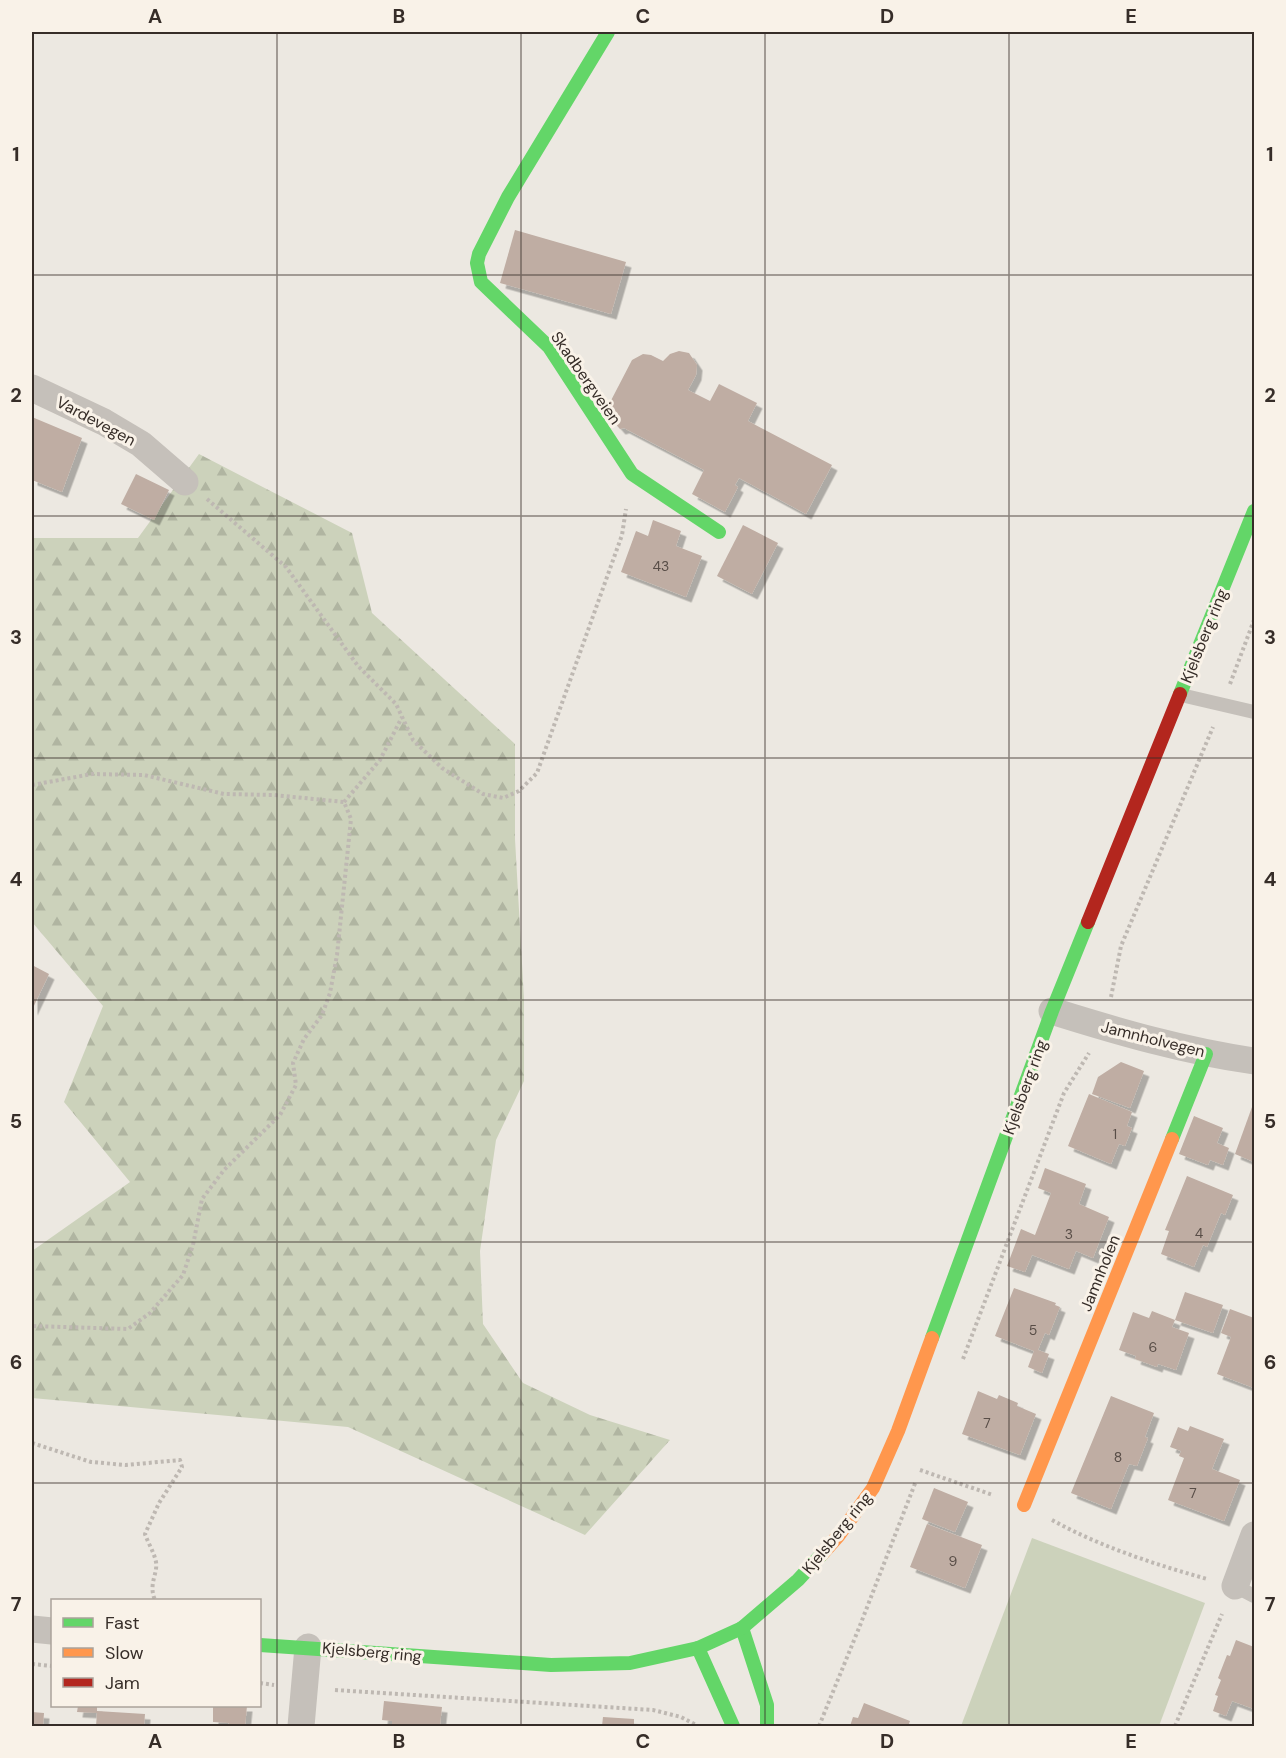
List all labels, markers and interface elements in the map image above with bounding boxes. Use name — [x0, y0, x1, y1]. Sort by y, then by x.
text: A — [148, 3, 162, 29]
text: B — [393, 3, 405, 29]
text: C — [636, 3, 650, 29]
text: D — [880, 3, 894, 29]
text: E — [1125, 3, 1137, 29]
text: 1 — [12, 141, 20, 167]
text: 1 — [1266, 141, 1274, 167]
street label: Skadbergveien — [546, 327, 626, 429]
text: 2 — [10, 382, 22, 408]
text: 2 — [1264, 382, 1276, 408]
street label: Vardevegen — [53, 391, 139, 451]
house number: 43 — [653, 557, 669, 575]
street label: Kjelsberg ring — [1176, 586, 1232, 686]
text: 3 — [10, 624, 22, 650]
text: 3 — [1264, 624, 1276, 650]
text: 4 — [10, 866, 23, 892]
text: 4 — [1264, 866, 1277, 892]
street label: Jamnholvegen — [1099, 1016, 1207, 1062]
street label: Kjelsberg ring — [998, 1036, 1052, 1137]
text: 5 — [10, 1108, 22, 1134]
text: 5 — [1264, 1108, 1276, 1134]
house number: 1 — [1113, 1125, 1117, 1143]
house number: 4 — [1195, 1224, 1204, 1242]
house number: 3 — [1065, 1225, 1073, 1243]
street label: Jamnholen — [1075, 1232, 1125, 1314]
house number: 5 — [1029, 1321, 1037, 1339]
house number: 6 — [1149, 1338, 1157, 1356]
text: 6 — [10, 1349, 22, 1375]
text: 6 — [1264, 1349, 1276, 1375]
house number: 7 — [983, 1414, 991, 1432]
house number: 8 — [1114, 1448, 1122, 1466]
house number: 7 — [1189, 1484, 1197, 1502]
street label: Kjelsberg ring — [797, 1488, 877, 1578]
house number: 9 — [949, 1552, 958, 1570]
text: 7 — [11, 1591, 22, 1617]
text: 7 — [1265, 1591, 1276, 1617]
legend — [51, 1599, 261, 1707]
text: Fast — [105, 1611, 140, 1635]
street label: Kjelsberg ring — [321, 1637, 423, 1667]
text: Slow — [105, 1641, 144, 1665]
text: Jam — [105, 1671, 140, 1695]
text: A — [148, 1728, 162, 1754]
text: B — [393, 1728, 405, 1754]
text: C — [636, 1728, 650, 1754]
text: D — [880, 1728, 894, 1754]
text: E — [1125, 1728, 1137, 1754]

